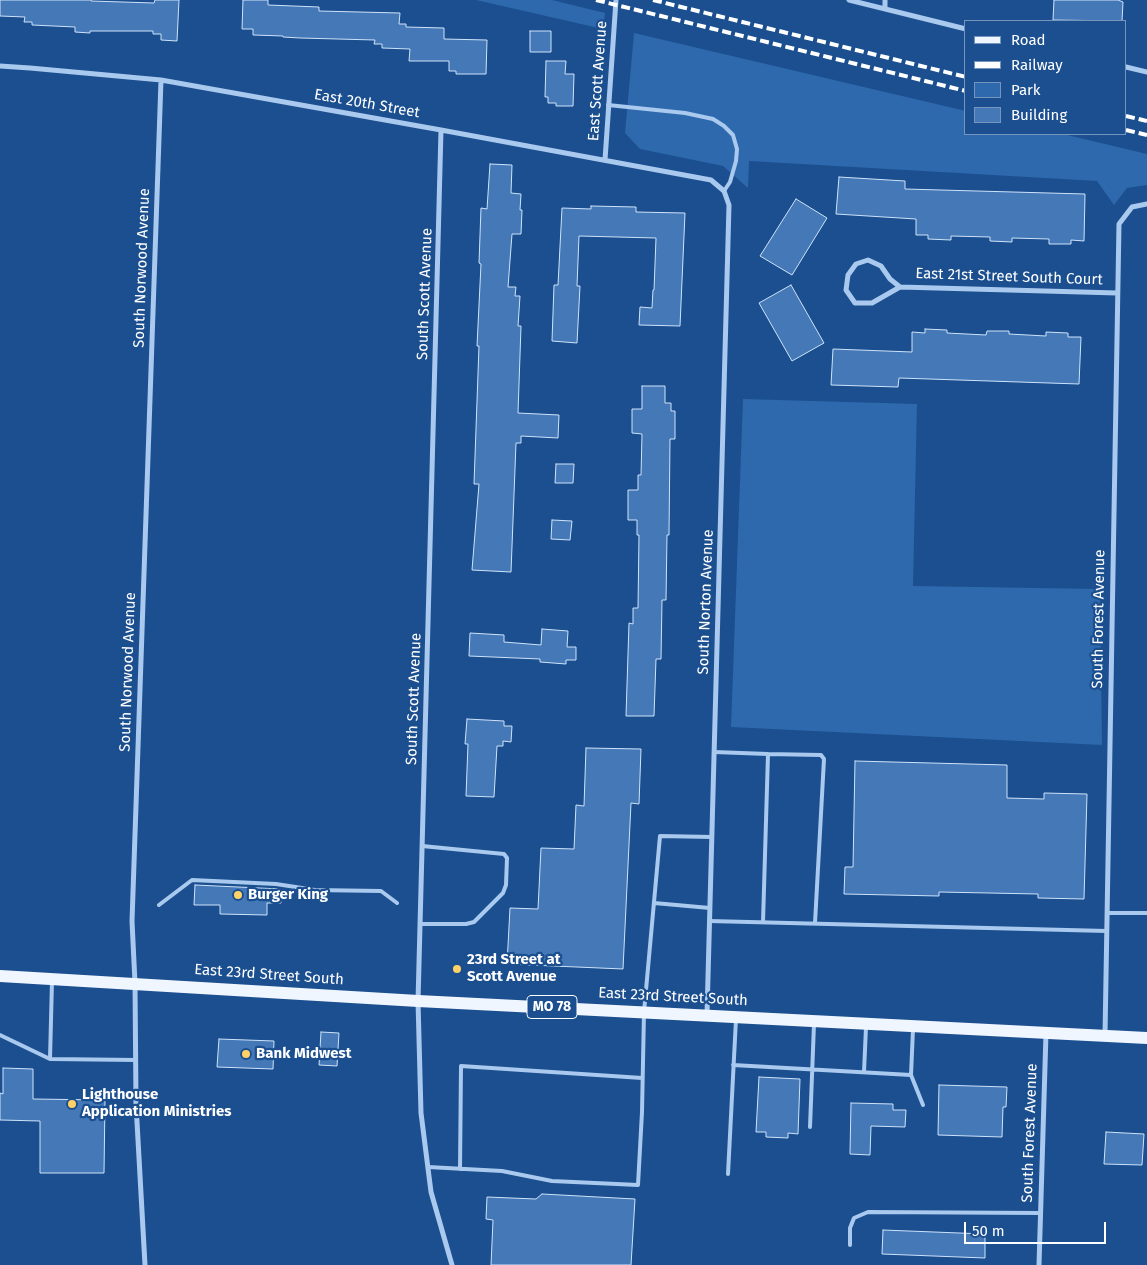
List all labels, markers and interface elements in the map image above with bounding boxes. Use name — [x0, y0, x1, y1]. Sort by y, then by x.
street label: East Scott Avenue — [585, 20, 611, 142]
legend — [964, 20, 1127, 135]
text: Road — [1011, 31, 1046, 49]
text: Railway — [1011, 56, 1063, 74]
text: Park — [1011, 81, 1041, 99]
street label: East 20th Street — [313, 86, 421, 122]
text: Building — [1011, 106, 1067, 124]
street label: South Norwood Avenue — [130, 188, 154, 348]
street label: South Scott Avenue — [414, 228, 436, 360]
street label: East 21st Street South Court — [915, 265, 1103, 289]
street label: South Norton Avenue — [694, 529, 718, 675]
street label: South Forest Avenue — [1089, 549, 1109, 689]
street label: South Norwood Avenue — [116, 592, 140, 752]
street label: South Scott Avenue — [403, 633, 425, 765]
place label: Burger King — [248, 886, 328, 904]
marker: Burger King — [232, 889, 244, 901]
place label: 23rd Street at Scott Avenue — [467, 951, 560, 986]
street label: East 23rd Street South — [194, 961, 344, 989]
marker: 23rd Street at Scott Avenue — [451, 963, 463, 975]
street label: East 23rd Street South — [598, 984, 748, 1010]
road number: MO 78 — [527, 996, 577, 1019]
place label: Bank Midwest — [256, 1045, 352, 1063]
marker: Bank Midwest — [240, 1048, 252, 1060]
street label: South Forest Avenue — [1019, 1063, 1041, 1203]
place label: Lighthouse Application Ministries — [82, 1086, 231, 1121]
marker: Lighthouse Application Ministries — [66, 1098, 78, 1110]
scale bar — [967, 1212, 1110, 1244]
text: 50 m — [972, 1222, 1005, 1240]

